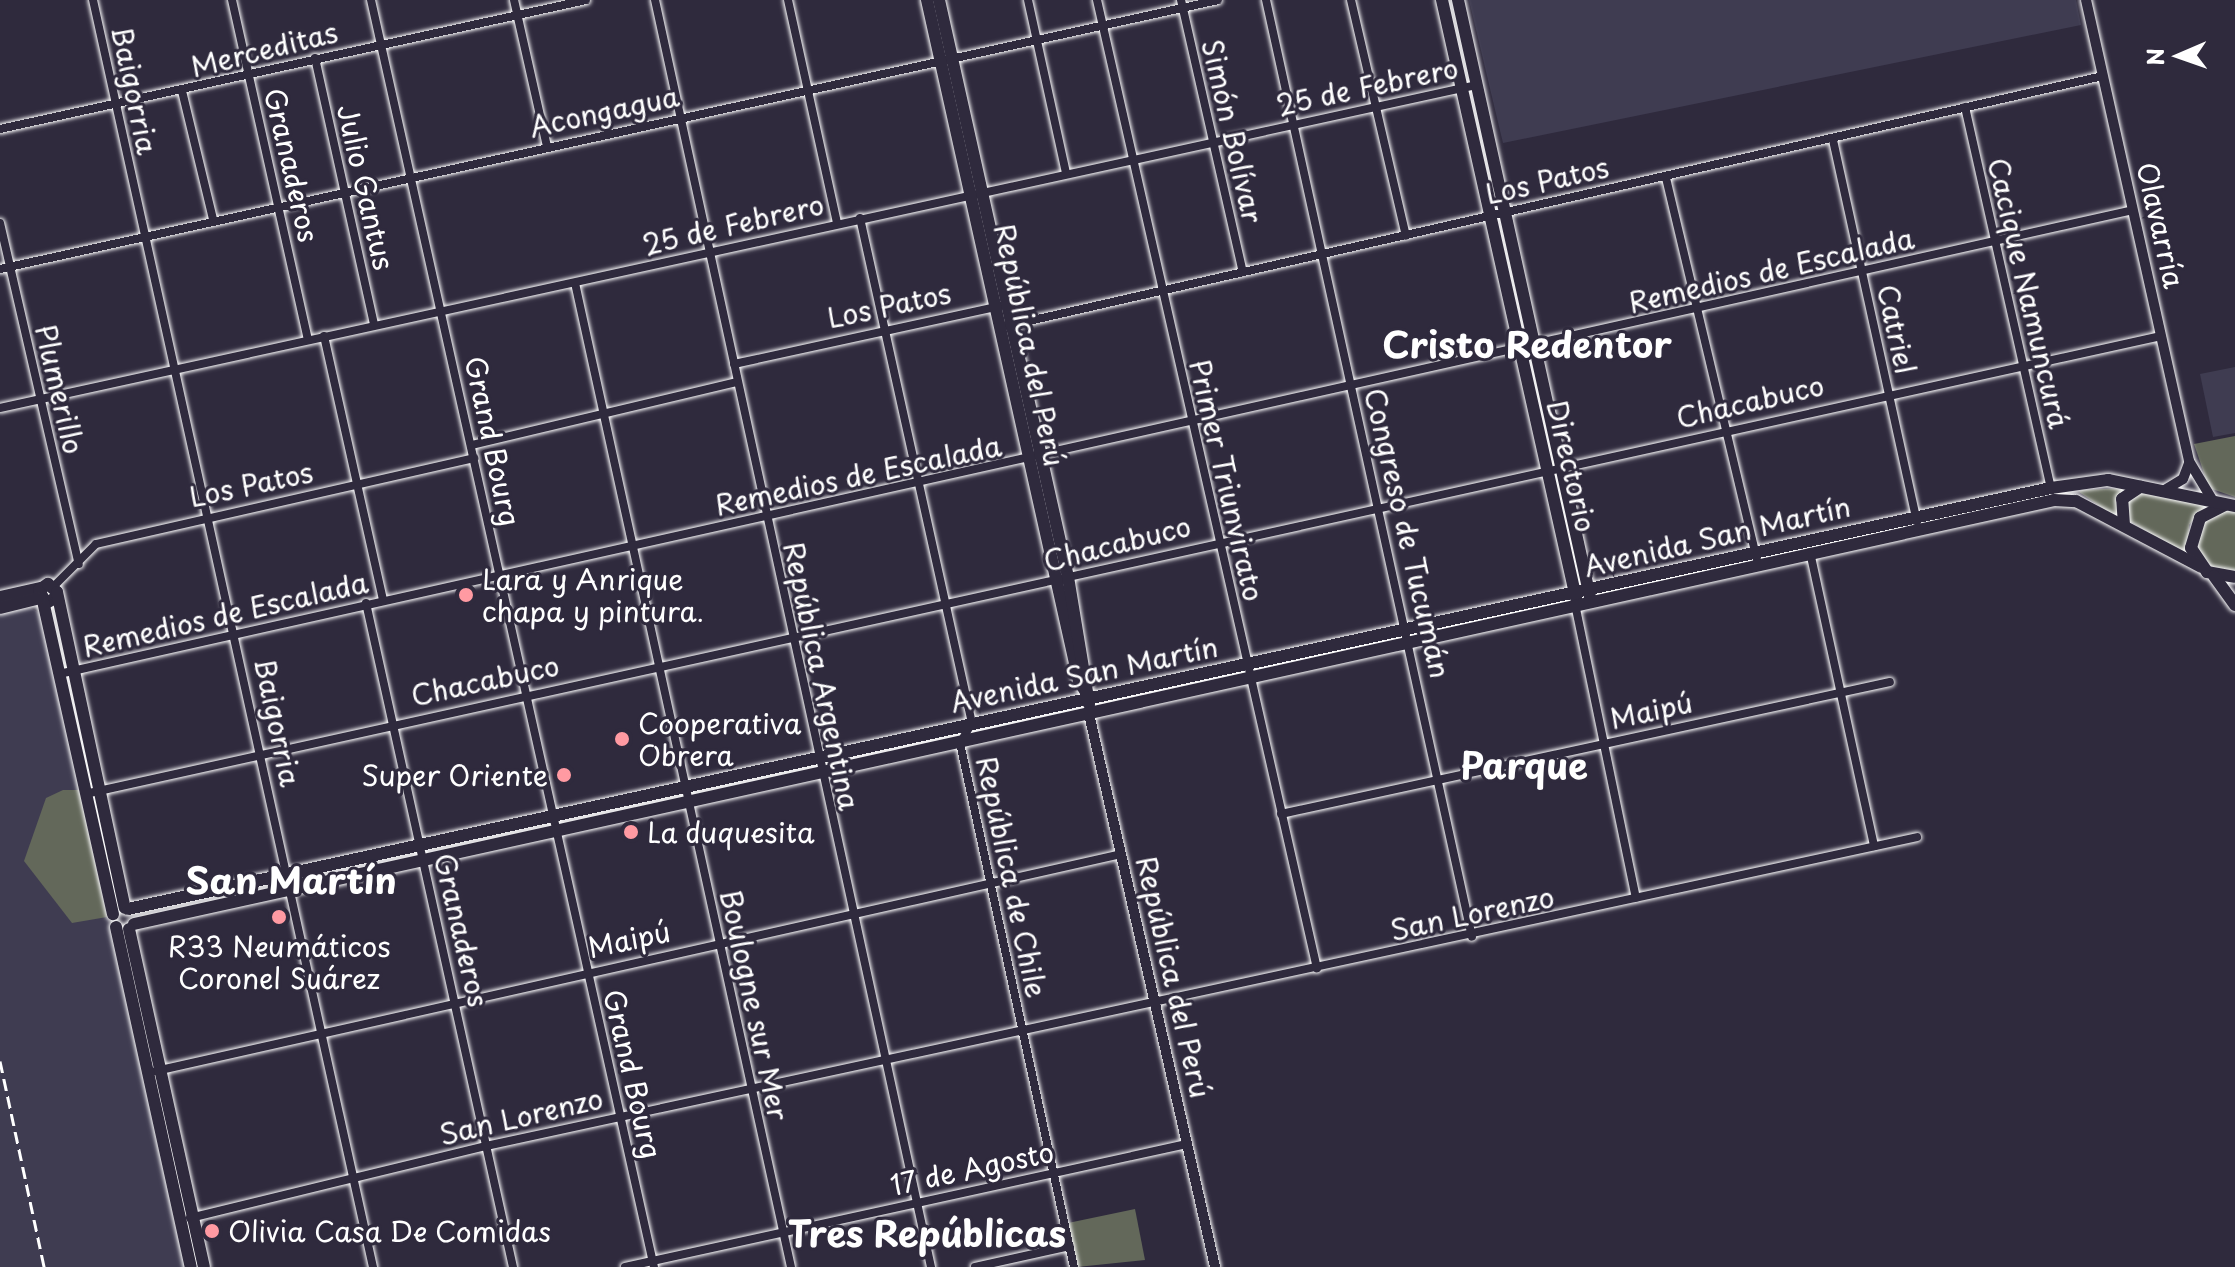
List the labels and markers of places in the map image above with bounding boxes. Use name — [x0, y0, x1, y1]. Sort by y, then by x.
place label: Lara y Anrique chapa y pintura. — [482, 562, 705, 628]
marker: Lara y Anrique chapa y pintura. — [457, 586, 475, 604]
place label: Cooperativa Obrera — [638, 706, 801, 772]
marker: Cooperativa Obrera — [613, 730, 631, 748]
place label: Super Oriente — [360, 758, 548, 792]
marker: Super Oriente — [555, 766, 573, 784]
place label: La duquesita — [647, 815, 819, 849]
marker: La duquesita — [622, 823, 640, 841]
marker: R33 Neumáticos Coronel Suárez — [270, 908, 288, 926]
place label: R33 Neumáticos Coronel Suárez — [167, 929, 391, 995]
place label: Olivia Casa De Comidas — [228, 1214, 554, 1248]
marker: Olivia Casa De Comidas — [203, 1222, 221, 1240]

